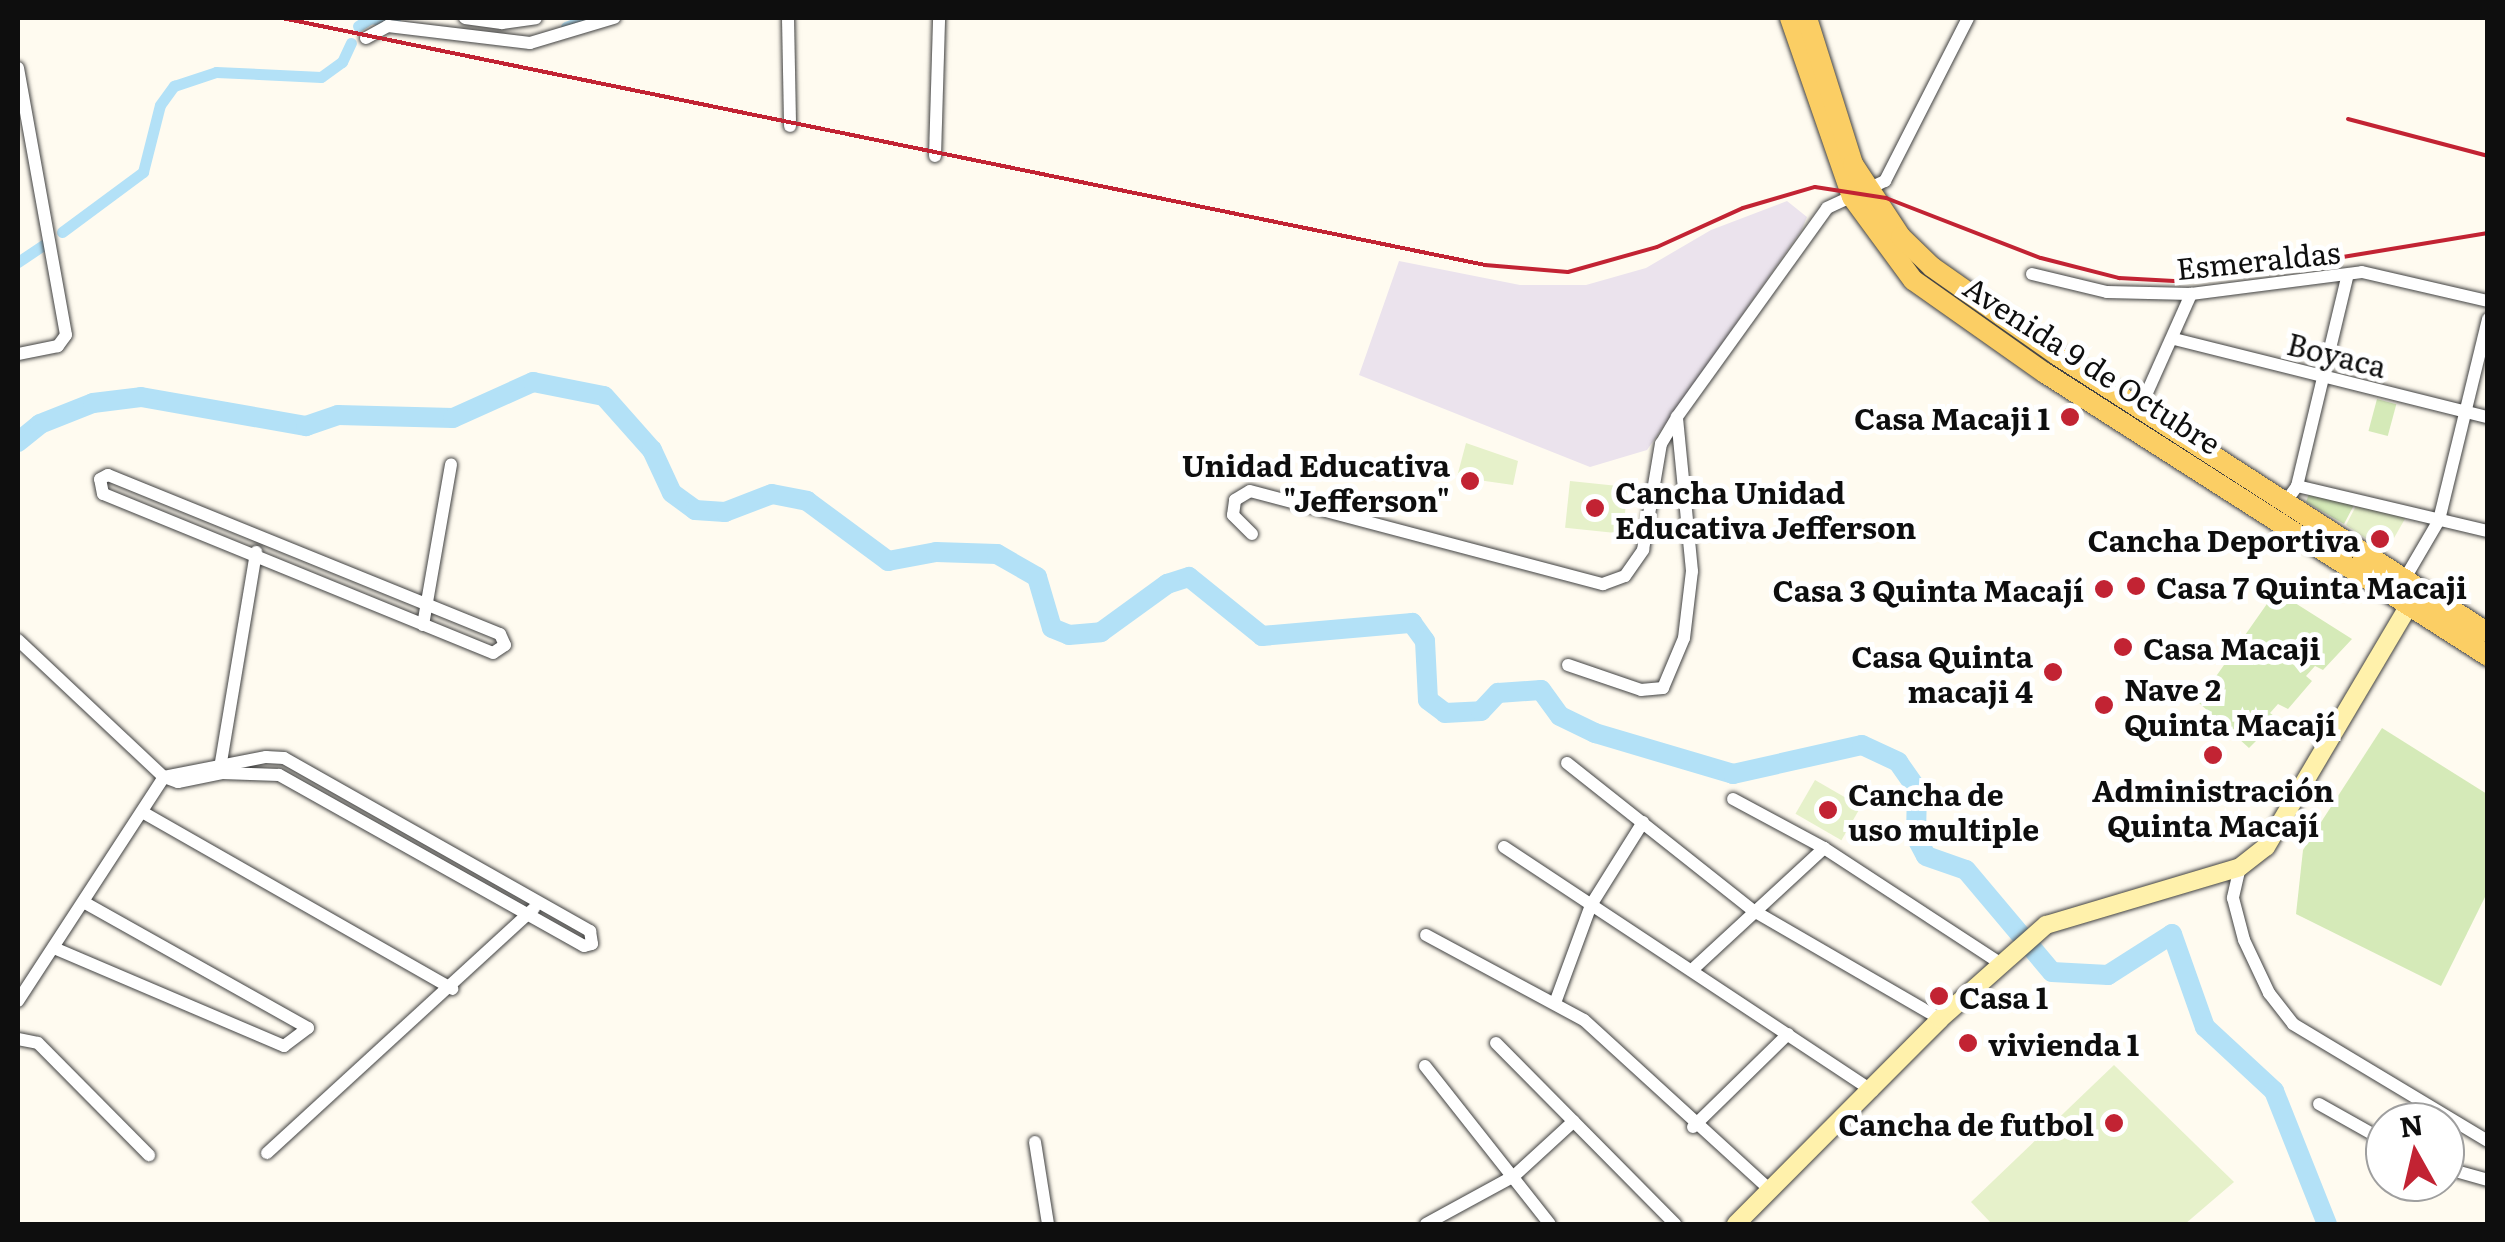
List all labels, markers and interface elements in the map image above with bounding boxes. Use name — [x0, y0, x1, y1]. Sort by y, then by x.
street label: Esmeraldas — [2174, 232, 2342, 286]
street label: Avenida 9 de Octubre — [1958, 268, 2228, 460]
street label: Boyaca — [2284, 324, 2390, 384]
place label: Casa Macaji 1 — [1854, 399, 2050, 435]
marker: Casa Macaji 1 — [2059, 406, 2081, 428]
place label: Unidad Educativa "Jefferson" — [1182, 446, 1450, 516]
marker: Unidad Educativa "Jefferson" — [1459, 470, 1481, 492]
place label: Cancha Unidad Educativa Jefferson — [1615, 473, 1916, 544]
marker: Cancha Unidad Educativa Jefferson — [1584, 497, 1606, 519]
place label: Cancha Deportiva — [2088, 521, 2360, 557]
marker: Cancha Deportiva — [2369, 528, 2391, 550]
place label: Casa 7 Quinta Macaji — [2156, 568, 2467, 604]
place label: Casa 3 Quinta Macají — [1773, 571, 2084, 607]
marker: Casa 7 Quinta Macaji — [2125, 575, 2147, 597]
marker: Casa 3 Quinta Macají — [2093, 578, 2115, 600]
place label: Casa Macaji — [2143, 629, 2321, 665]
marker: Casa Macaji — [2112, 636, 2134, 658]
place label: Casa Quinta macaji 4 — [1851, 637, 2033, 708]
marker: Casa Quinta macaji 4 — [2042, 661, 2064, 683]
place label: Nave 2 Quinta Macají — [2124, 670, 2336, 740]
marker: Nave 2 Quinta Macají — [2093, 694, 2115, 716]
marker: Administración Quinta Macají — [2202, 744, 2224, 766]
place label: Administración Quinta Macají — [2092, 771, 2334, 842]
place label: Cancha de uso multiple — [1848, 775, 2039, 846]
marker: Cancha de uso multiple — [1817, 799, 1839, 821]
place label: Casa 1 — [1959, 978, 2048, 1014]
marker: Casa 1 — [1928, 985, 1950, 1007]
place label: vivienda 1 — [1988, 1025, 2139, 1061]
marker: vivienda 1 — [1957, 1032, 1979, 1054]
north arrow — [2365, 1102, 2465, 1202]
text: N — [2397, 1102, 2426, 1147]
place label: Cancha de futbol — [1838, 1105, 2094, 1141]
marker: Cancha de futbol — [2103, 1112, 2125, 1134]

